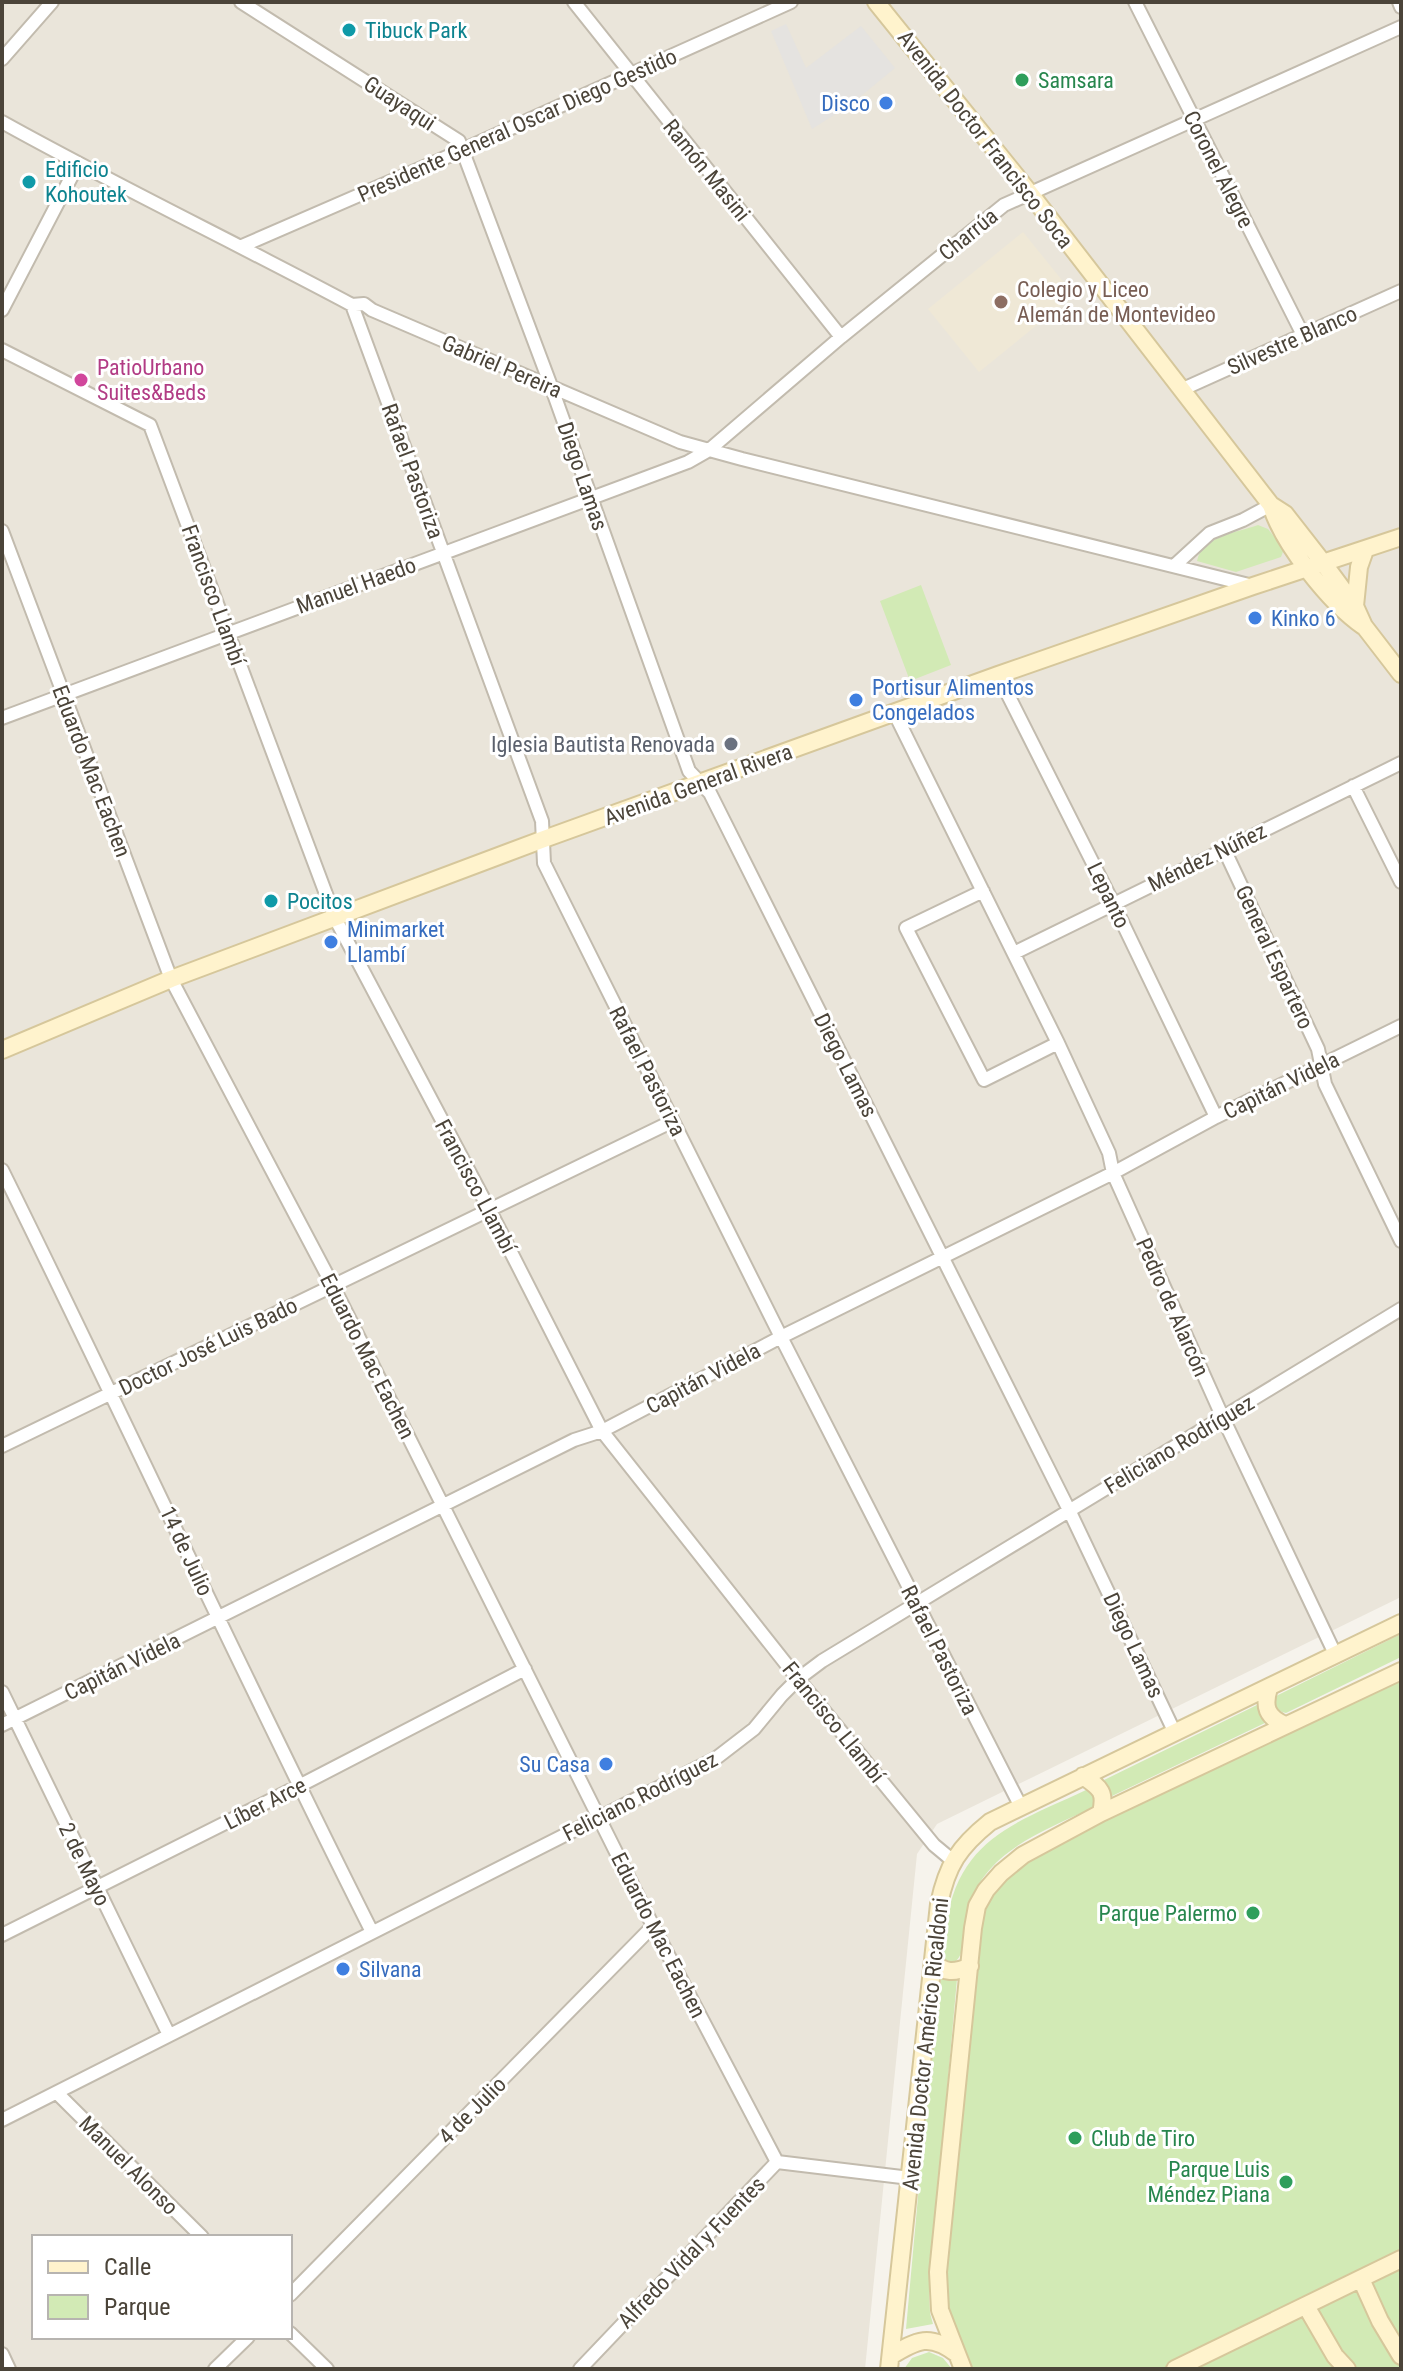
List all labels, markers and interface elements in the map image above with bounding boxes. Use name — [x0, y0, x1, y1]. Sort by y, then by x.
place label: Tibuck Park — [365, 18, 467, 43]
marker: Tibuck Park — [340, 21, 358, 39]
street label: Avenida Doctor Francisco Soca — [893, 26, 1078, 253]
street label: Presidente General Oscar Diego Gestido — [354, 44, 681, 207]
place label: Samsara — [1038, 68, 1114, 93]
street label: Guayaqui — [359, 71, 440, 136]
marker: Samsara — [1013, 71, 1031, 89]
place label: Disco — [821, 91, 870, 116]
marker: Disco — [877, 94, 895, 112]
street label: Coronel Alegre — [1178, 107, 1259, 232]
street label: Ramón Masini — [658, 114, 755, 226]
place label: Edificio Kohoutek — [45, 157, 127, 207]
marker: Edificio Kohoutek — [20, 173, 38, 191]
street label: Charrúa — [934, 203, 1003, 266]
place label: Colegio y Liceo Alemán de Montevideo — [1017, 277, 1216, 327]
marker: Colegio y Liceo Alemán de Montevideo — [992, 293, 1010, 311]
street label: Silvestre Blanco — [1224, 301, 1361, 380]
street label: Gabriel Pereira — [438, 330, 565, 403]
place label: PatioUrbano Suites&Beds — [97, 355, 206, 405]
marker: PatioUrbano Suites&Beds — [72, 371, 90, 389]
street label: Rafael Pastoriza — [376, 400, 449, 542]
street label: Diego Lamas — [552, 419, 613, 534]
street label: Francisco Llambí — [176, 521, 251, 670]
street label: Manuel Haedo — [293, 552, 419, 619]
place label: Kinko 6 — [1271, 606, 1336, 631]
marker: Kinko 6 — [1246, 609, 1264, 627]
place label: Portisur Alimentos Congelados — [872, 675, 1034, 725]
street label: Eduardo Mac Eachen — [47, 682, 136, 861]
marker: Portisur Alimentos Congelados — [847, 691, 865, 709]
place label: Iglesia Bautista Renovada — [491, 732, 715, 757]
marker: Iglesia Bautista Renovada — [722, 735, 740, 753]
street label: Avenida General Rivera — [601, 739, 796, 830]
street label: Méndez Núñez — [1144, 818, 1270, 897]
street label: Lepanto — [1082, 858, 1135, 932]
street label: General Espartero — [1230, 882, 1319, 1033]
place label: Pocitos — [287, 889, 353, 914]
marker: Pocitos — [262, 892, 280, 910]
place label: Minimarket Llambí — [347, 917, 445, 967]
marker: Minimarket Llambí — [322, 933, 340, 951]
street label: Rafael Pastoriza — [604, 1002, 691, 1140]
street label: Diego Lamas — [809, 1009, 882, 1121]
street label: Capitán Videla — [1219, 1047, 1343, 1124]
street label: Francisco Llambí — [430, 1115, 522, 1258]
street label: Pedro de Alarcón — [1131, 1234, 1214, 1380]
street label: Eduardo Mac Eachen — [315, 1270, 420, 1443]
street label: Doctor José Luis Bado — [115, 1292, 301, 1400]
street label: Capitán Videla — [642, 1338, 765, 1419]
street label: Feliciano Rodríguez — [1100, 1390, 1259, 1499]
street label: 14 de Julio — [155, 1503, 218, 1600]
street label: Rafael Pastoriza — [896, 1581, 983, 1719]
street label: Diego Lamas — [1098, 1589, 1169, 1702]
street label: Capitán Videla — [60, 1628, 184, 1705]
street label: Francisco Llambí — [777, 1657, 890, 1788]
street label: Feliciano Rodríguez — [559, 1747, 722, 1846]
place label: Su Casa — [519, 1752, 590, 1777]
marker: Su Casa — [597, 1755, 615, 1773]
street label: Líber Arce — [220, 1772, 310, 1835]
street label: 2 de Mayo — [54, 1819, 115, 1910]
street label: Eduardo Mac Eachen — [606, 1849, 711, 2022]
street label: Avenida Doctor Américo Ricaldoni — [898, 1896, 953, 2192]
place label: Parque Palermo — [1099, 1901, 1237, 1926]
marker: Parque Palermo — [1244, 1904, 1262, 1922]
place label: Silvana — [359, 1957, 422, 1982]
marker: Silvana — [334, 1960, 352, 1978]
street label: 4 de Julio — [434, 2072, 511, 2149]
street label: Manuel Alonso — [74, 2111, 183, 2220]
place label: Club de Tiro — [1091, 2126, 1195, 2151]
marker: Club de Tiro — [1066, 2129, 1084, 2147]
place label: Parque Luis Méndez Piana — [1148, 2157, 1270, 2207]
street label: Alfredo Vidal y Fuentes — [613, 2172, 770, 2333]
marker: Parque Luis Méndez Piana — [1277, 2173, 1295, 2191]
legend — [32, 2235, 292, 2339]
text: Calle — [104, 2253, 151, 2281]
text: Parque — [104, 2293, 171, 2321]

